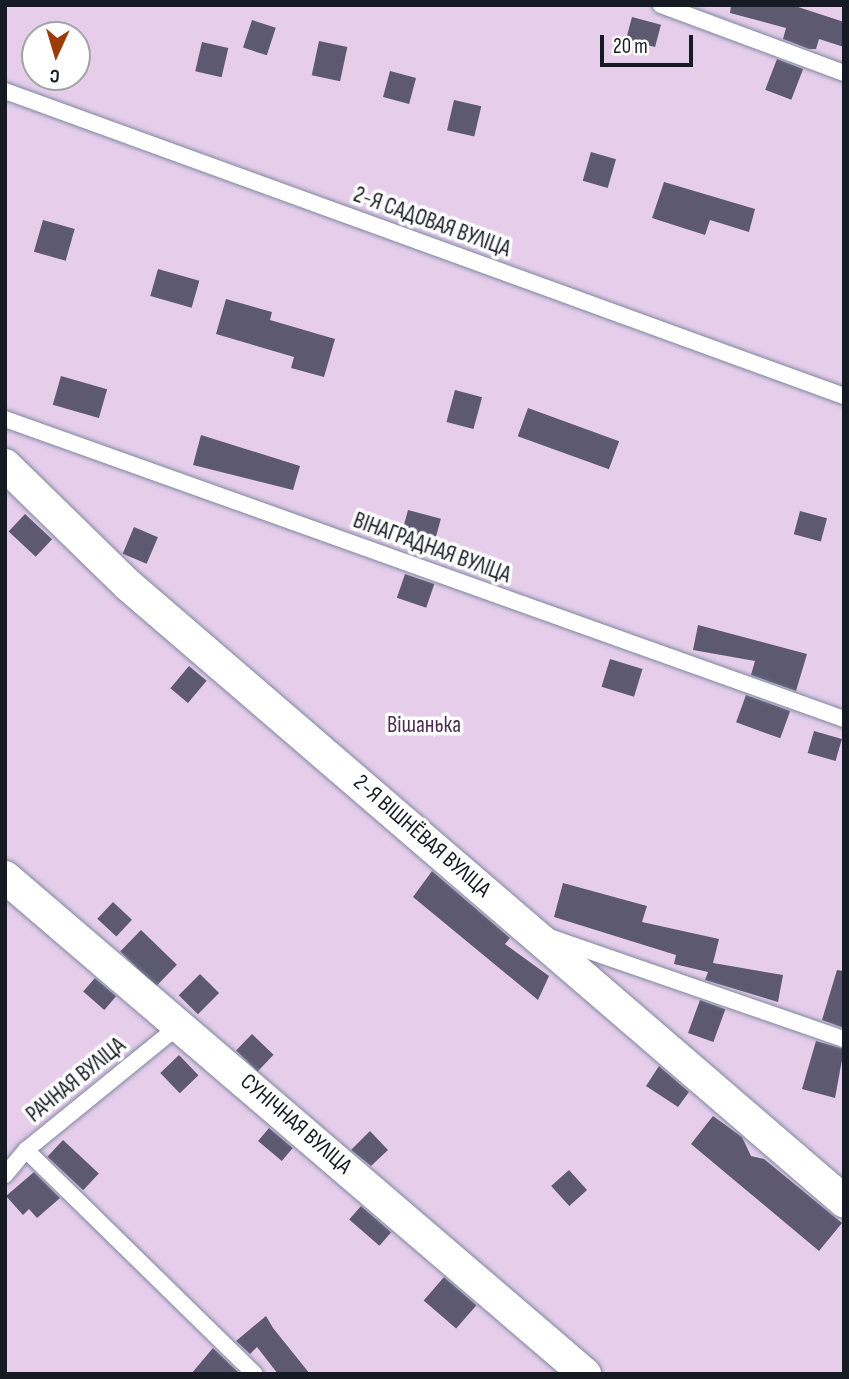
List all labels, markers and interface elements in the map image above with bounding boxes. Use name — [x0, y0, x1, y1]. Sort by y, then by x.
north arrow — [21, 21, 91, 91]
scale bar — [604, 21, 697, 65]
text: 20 m — [613, 34, 648, 59]
text: С — [49, 64, 60, 87]
street label: 2-Я САДОВАЯ ВУЛІЦА — [350, 181, 514, 263]
street label: ВІНАГРАДНАЯ ВУЛІЦА — [349, 507, 515, 589]
park label: Вішанька — [387, 711, 461, 739]
street label: 2-Я ВІШНЁВАЯ ВУЛІЦА — [348, 769, 496, 903]
street label: РАЧНАЯ ВУЛІЦА — [21, 1032, 131, 1128]
street label: СУНІЧНАЯ ВУЛІЦА — [235, 1068, 357, 1180]

